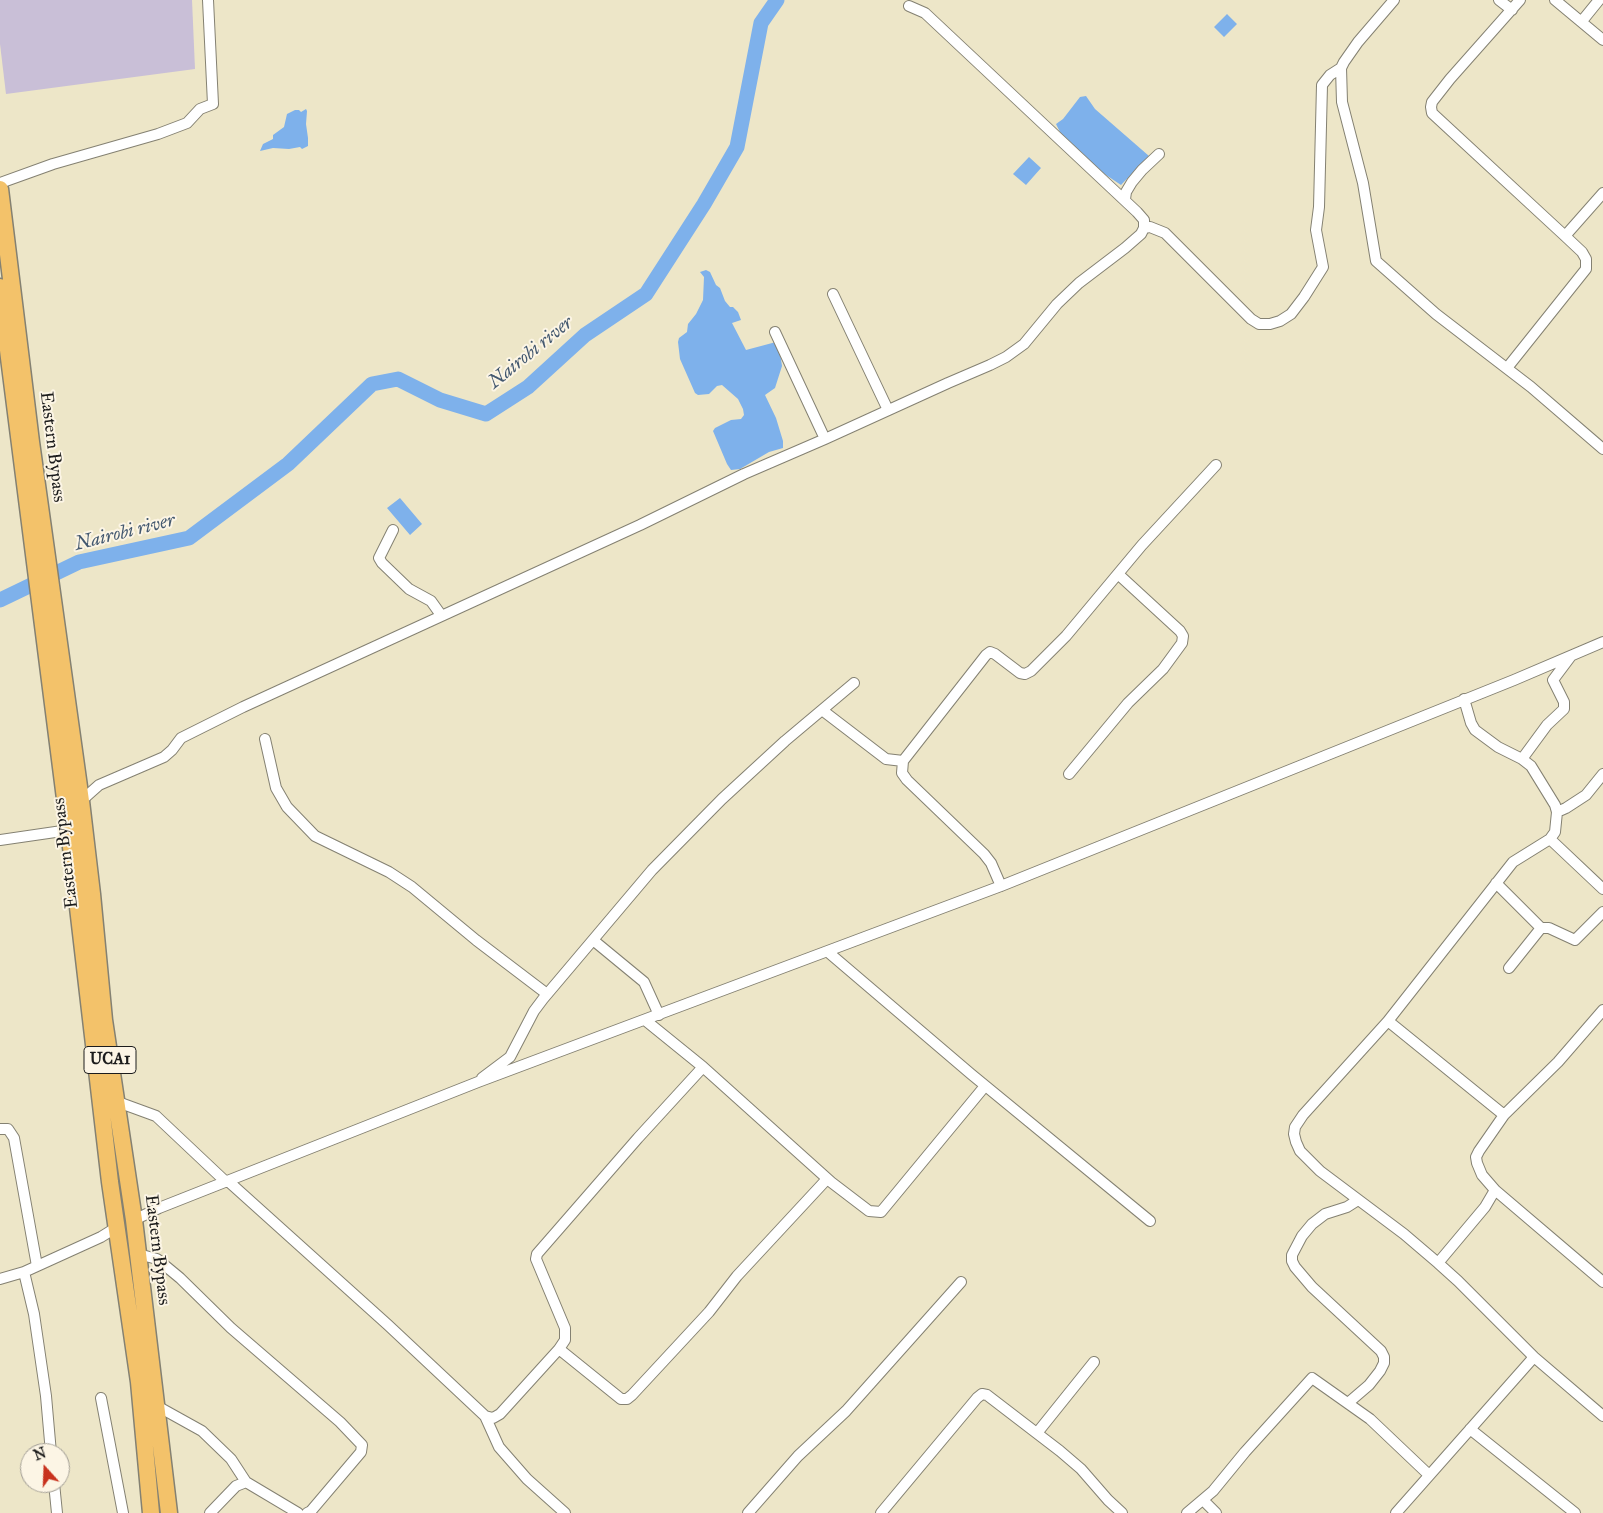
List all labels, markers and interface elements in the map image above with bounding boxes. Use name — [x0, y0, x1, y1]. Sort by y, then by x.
water label: Nairobi river — [484, 312, 578, 394]
street label: Eastern Bypass — [34, 390, 70, 504]
water label: Nairobi river — [73, 510, 177, 556]
street label: Eastern Bypass — [48, 796, 84, 910]
road number: UCA1 — [84, 1046, 136, 1074]
street label: Eastern Bypass — [139, 1193, 175, 1307]
north arrow — [20, 1443, 70, 1493]
text: N — [32, 1444, 49, 1464]

